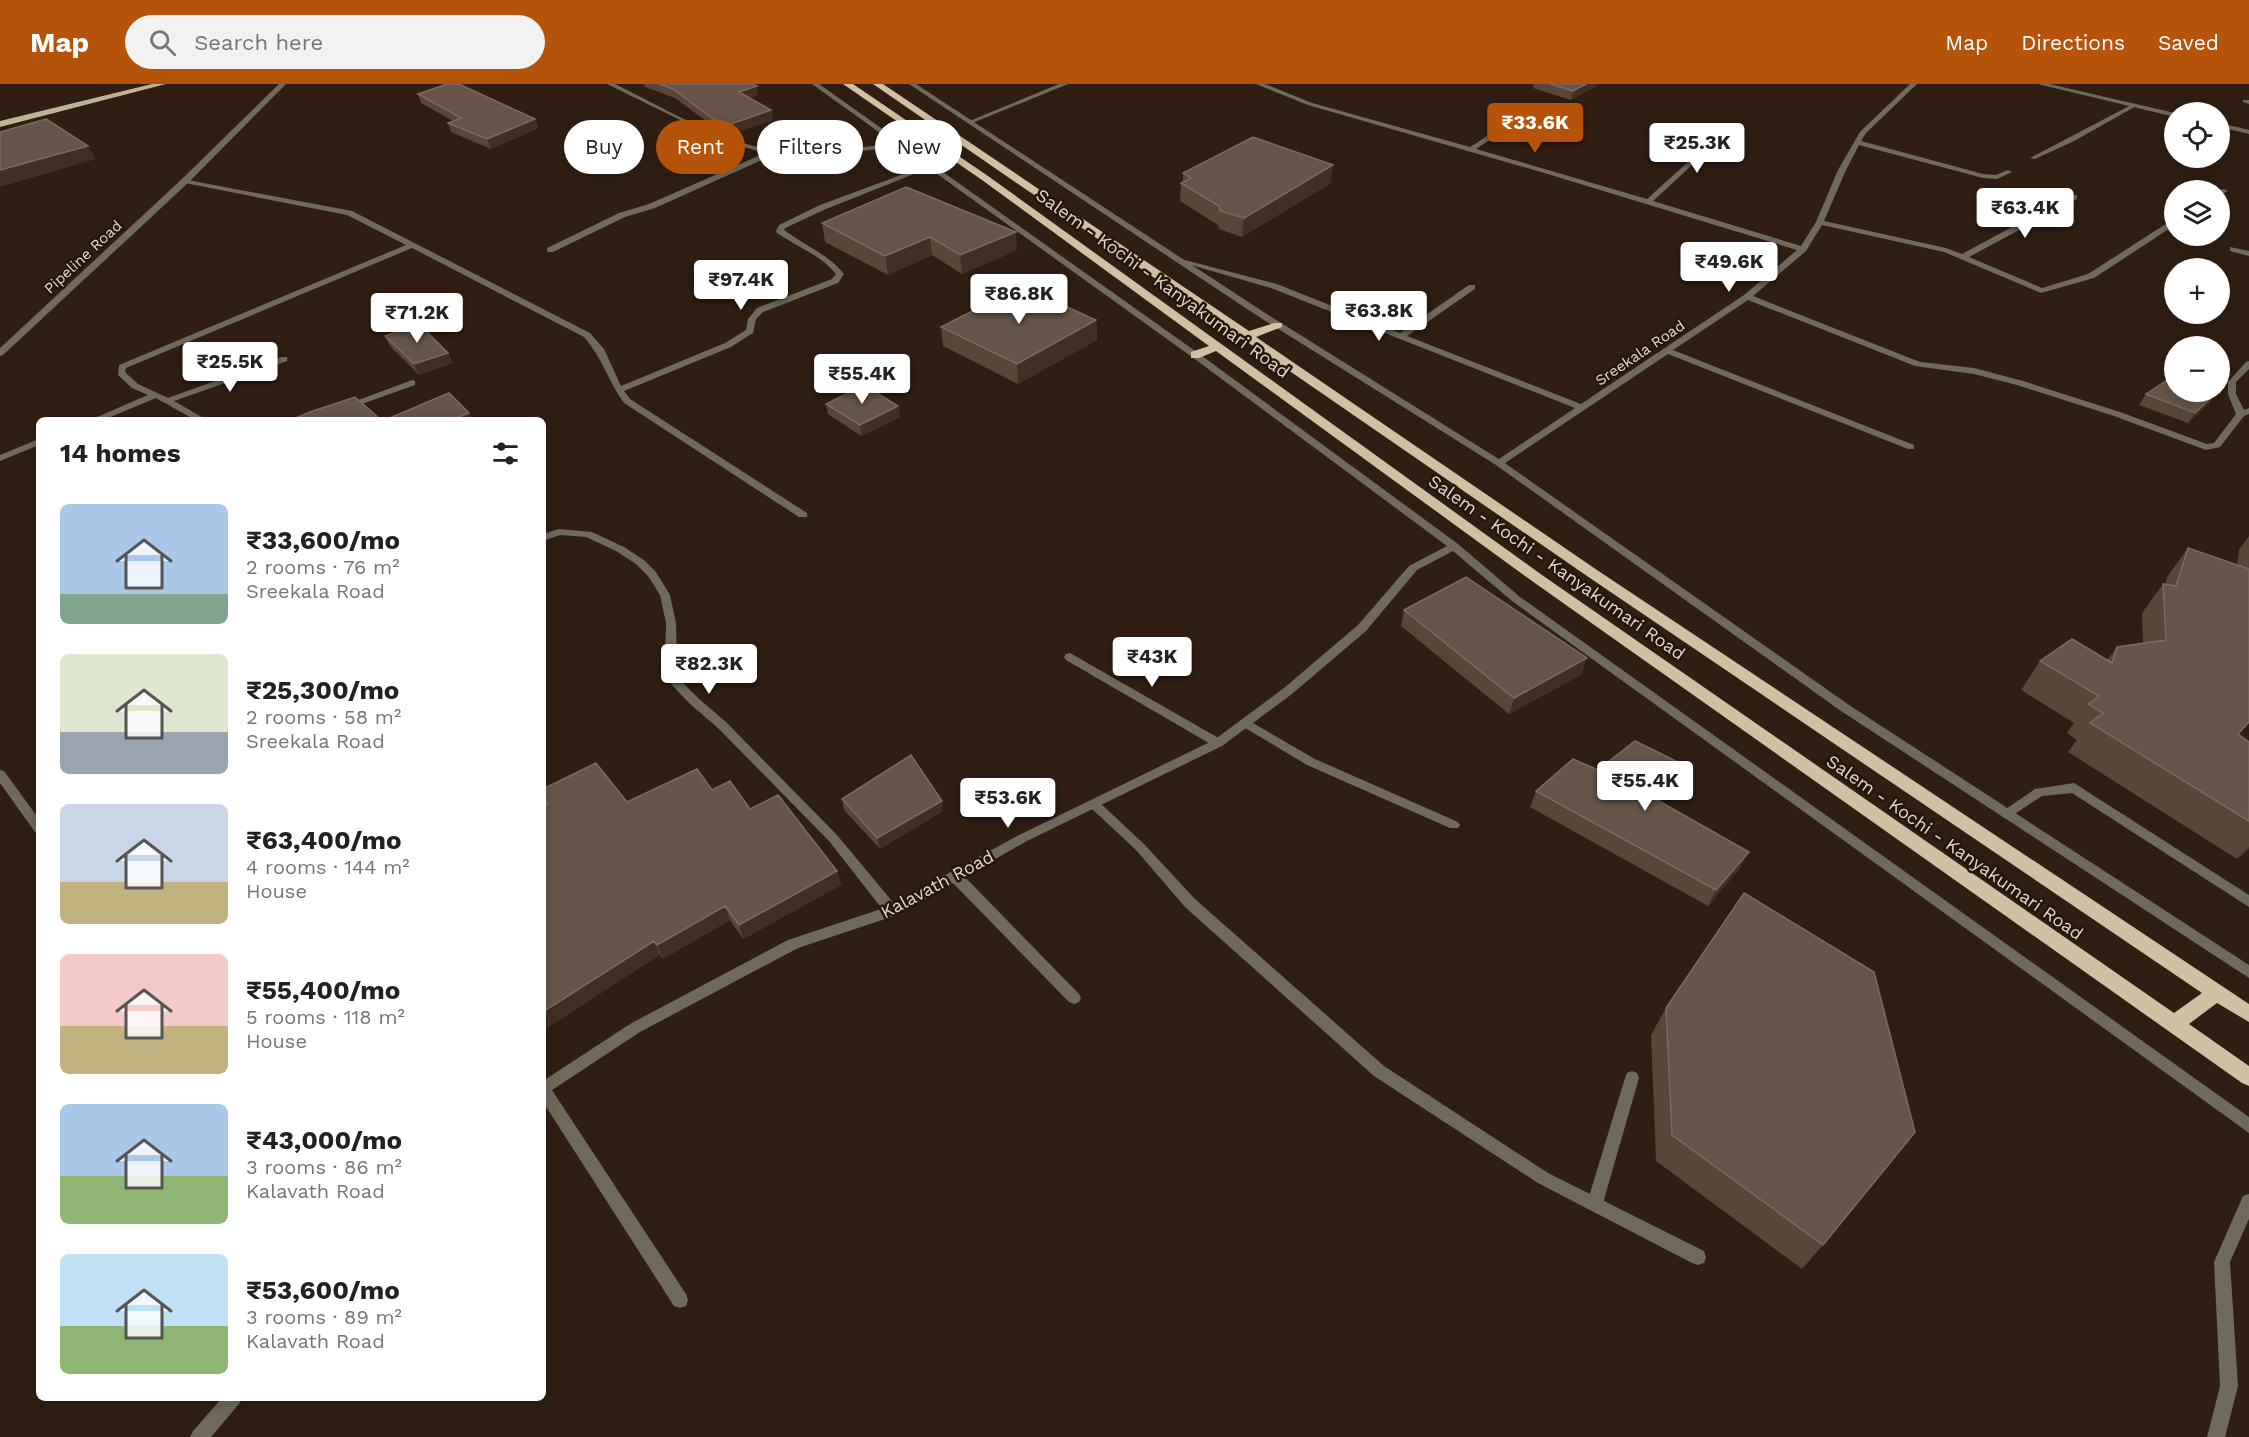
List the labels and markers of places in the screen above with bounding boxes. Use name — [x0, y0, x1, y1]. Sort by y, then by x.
pin: ₹33.6K — [1486, 103, 1584, 154]
pin: ₹25.3K — [1648, 123, 1746, 174]
pin: ₹63.4K — [1976, 188, 2074, 239]
pin: ₹49.6K — [1680, 242, 1778, 293]
pin: ₹97.4K — [692, 260, 790, 311]
pin: ₹86.8K — [970, 274, 1068, 325]
pin: ₹63.8K — [1330, 291, 1428, 342]
pin: ₹71.2K — [368, 293, 466, 344]
pin: ₹25.5K — [181, 342, 279, 393]
pin: ₹55.4K — [813, 354, 911, 405]
pin: ₹43K — [1116, 637, 1188, 688]
pin: ₹82.3K — [660, 644, 758, 695]
pin: ₹55.4K — [1596, 761, 1694, 812]
pin: ₹53.6K — [959, 778, 1057, 829]

